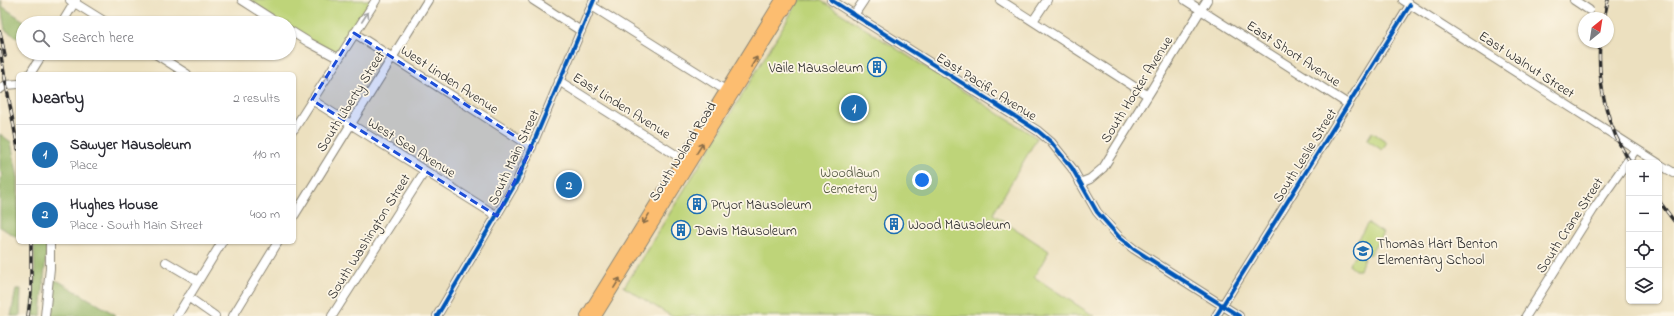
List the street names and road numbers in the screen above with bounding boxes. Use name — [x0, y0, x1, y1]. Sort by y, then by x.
street label: East Short Avenue — [1242, 16, 1345, 93]
street label: East Walnut Street — [1474, 26, 1578, 104]
street label: South Hocker Avenue — [1096, 32, 1179, 147]
street label: West Linden Avenue — [396, 41, 503, 120]
street label: South Liberty Street — [312, 47, 392, 157]
street label: East Pacific Avenue — [932, 48, 1041, 127]
street label: East Linden Avenue — [568, 68, 675, 145]
street label: South Noland Road — [644, 98, 722, 206]
street label: South Leslie Street — [1268, 104, 1343, 207]
street label: South Main Street — [483, 106, 546, 209]
street label: West Sea Avenue — [363, 113, 460, 184]
street label: South Washington Street — [322, 170, 418, 304]
street label: South Crane Street — [1531, 173, 1609, 278]

